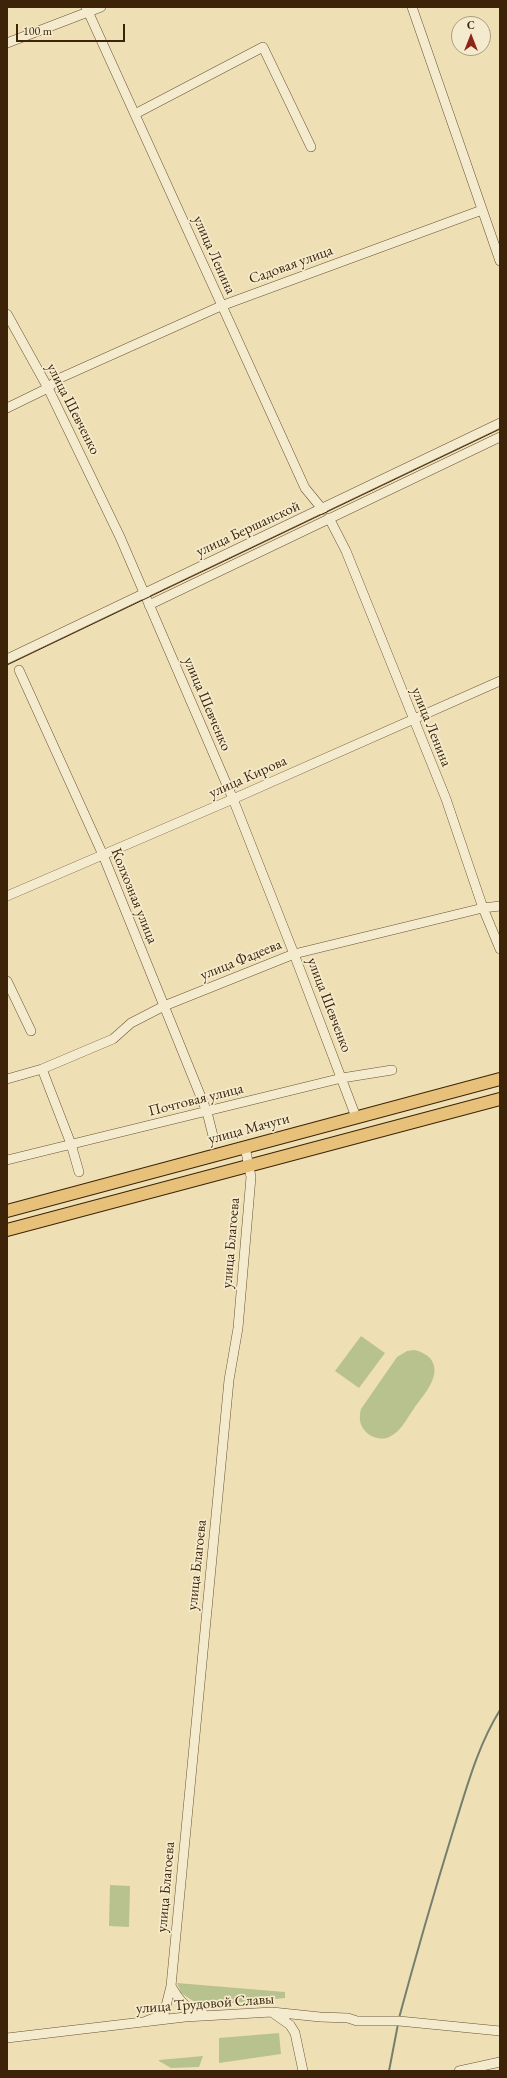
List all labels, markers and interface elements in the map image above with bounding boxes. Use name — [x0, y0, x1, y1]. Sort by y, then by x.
scale bar — [18, 16, 127, 42]
north arrow — [451, 16, 491, 56]
text: С — [467, 18, 475, 32]
text: 100 m — [23, 23, 52, 39]
street label: улица Ленина — [189, 213, 239, 297]
street label: Садовая улица — [247, 242, 335, 288]
street label: улица Шевченко — [42, 360, 104, 458]
street label: улица Бершанской — [193, 497, 303, 561]
street label: улица Шевченко — [179, 654, 235, 754]
street label: улица Ленина — [407, 685, 455, 769]
street label: улица Кирова — [206, 752, 290, 802]
street label: Колхозная улица — [107, 846, 161, 946]
street label: улица Фадеева — [198, 936, 284, 984]
street label: улица Шевченко — [303, 955, 355, 1055]
street label: Почтовая улица — [147, 1080, 245, 1120]
street label: улица Мачуги — [206, 1110, 292, 1148]
street label: улица Благоева — [218, 1197, 244, 1289]
street label: улица Благоева — [183, 1519, 211, 1611]
street label: улица Благоева — [153, 1841, 179, 1933]
street label: улица Трудовой Славы — [135, 1990, 275, 2018]

